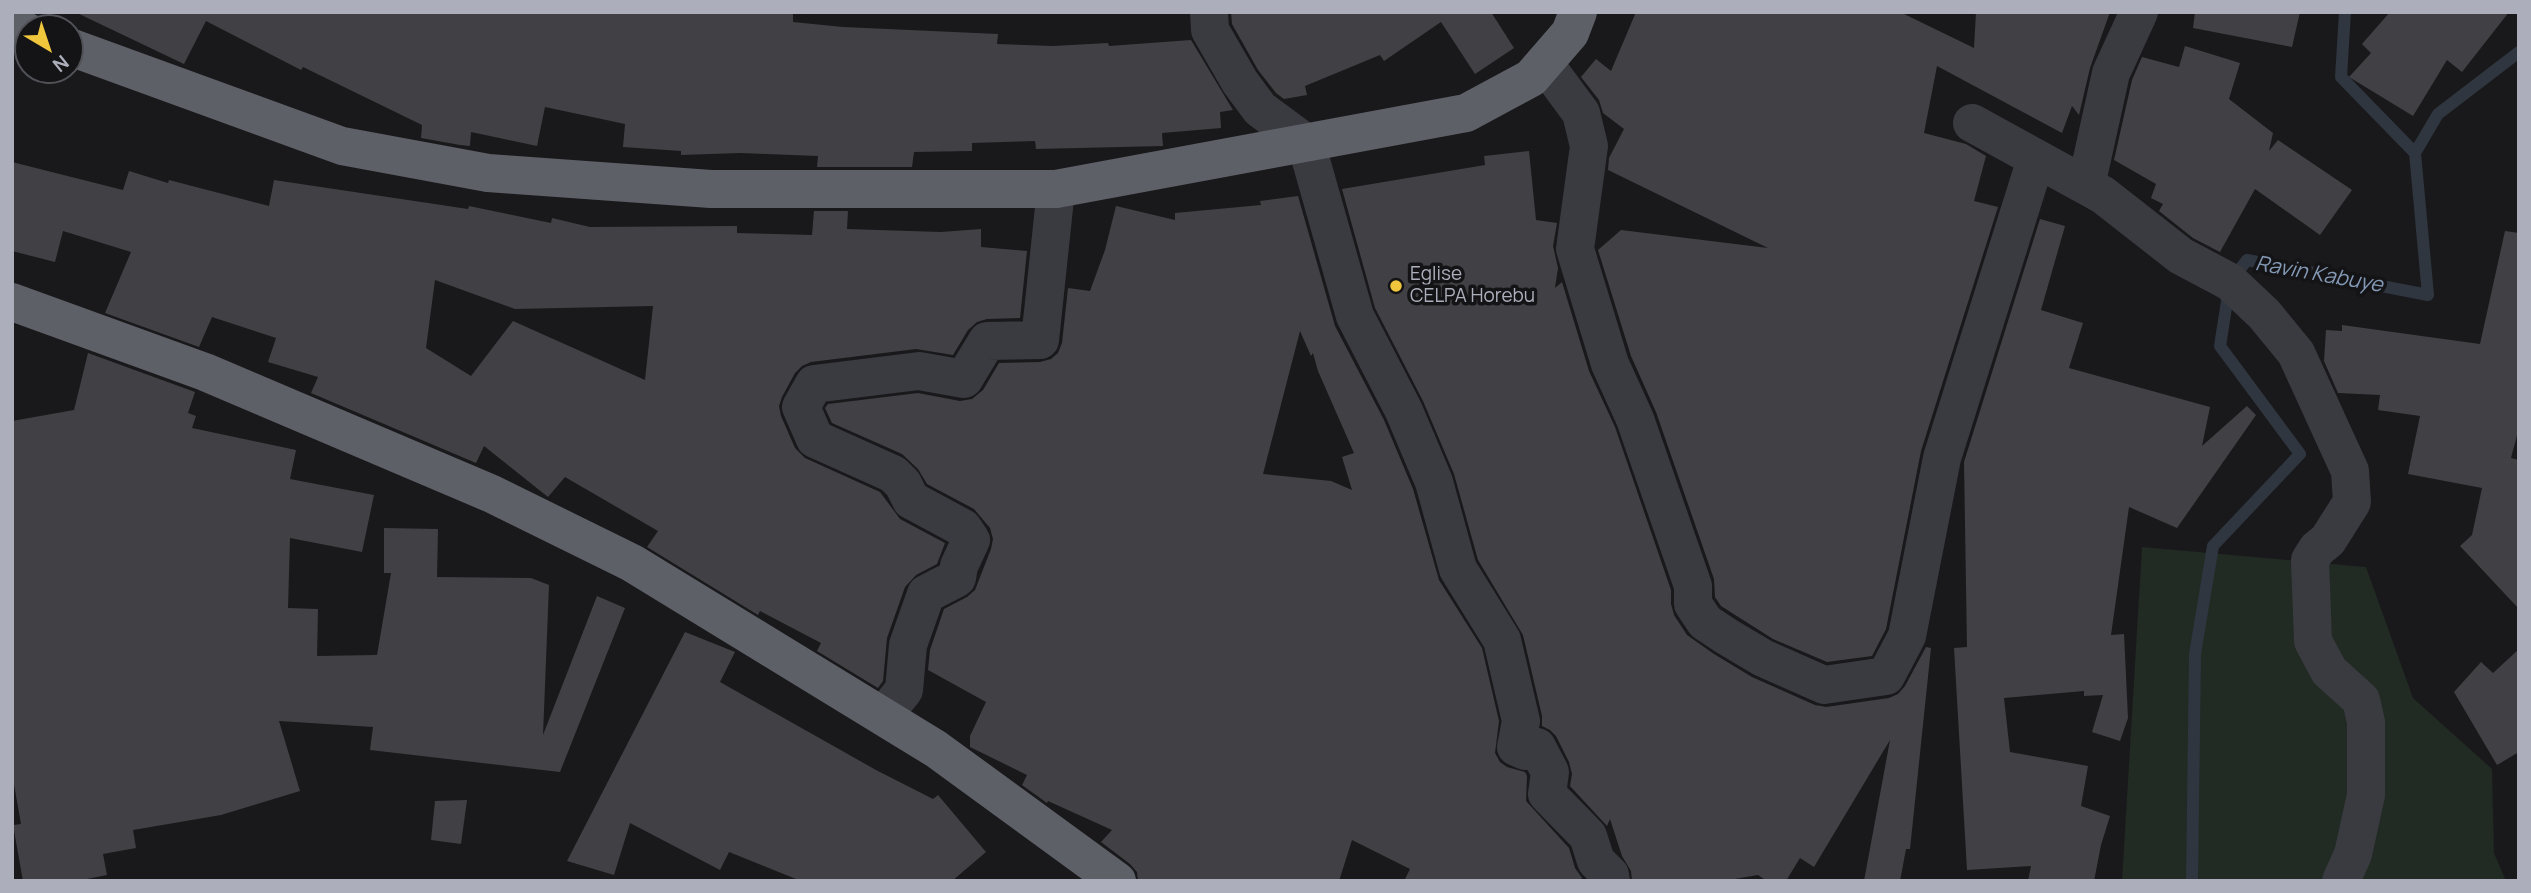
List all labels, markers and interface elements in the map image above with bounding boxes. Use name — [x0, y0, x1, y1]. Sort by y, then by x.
north arrow — [14, 14, 84, 84]
text: N — [47, 49, 74, 78]
water label: Ravin Kabuye — [2253, 251, 2385, 299]
place label: Eglise CELPA Horebu — [1410, 264, 1535, 308]
marker: Eglise CELPA Horebu — [1388, 278, 1404, 294]

